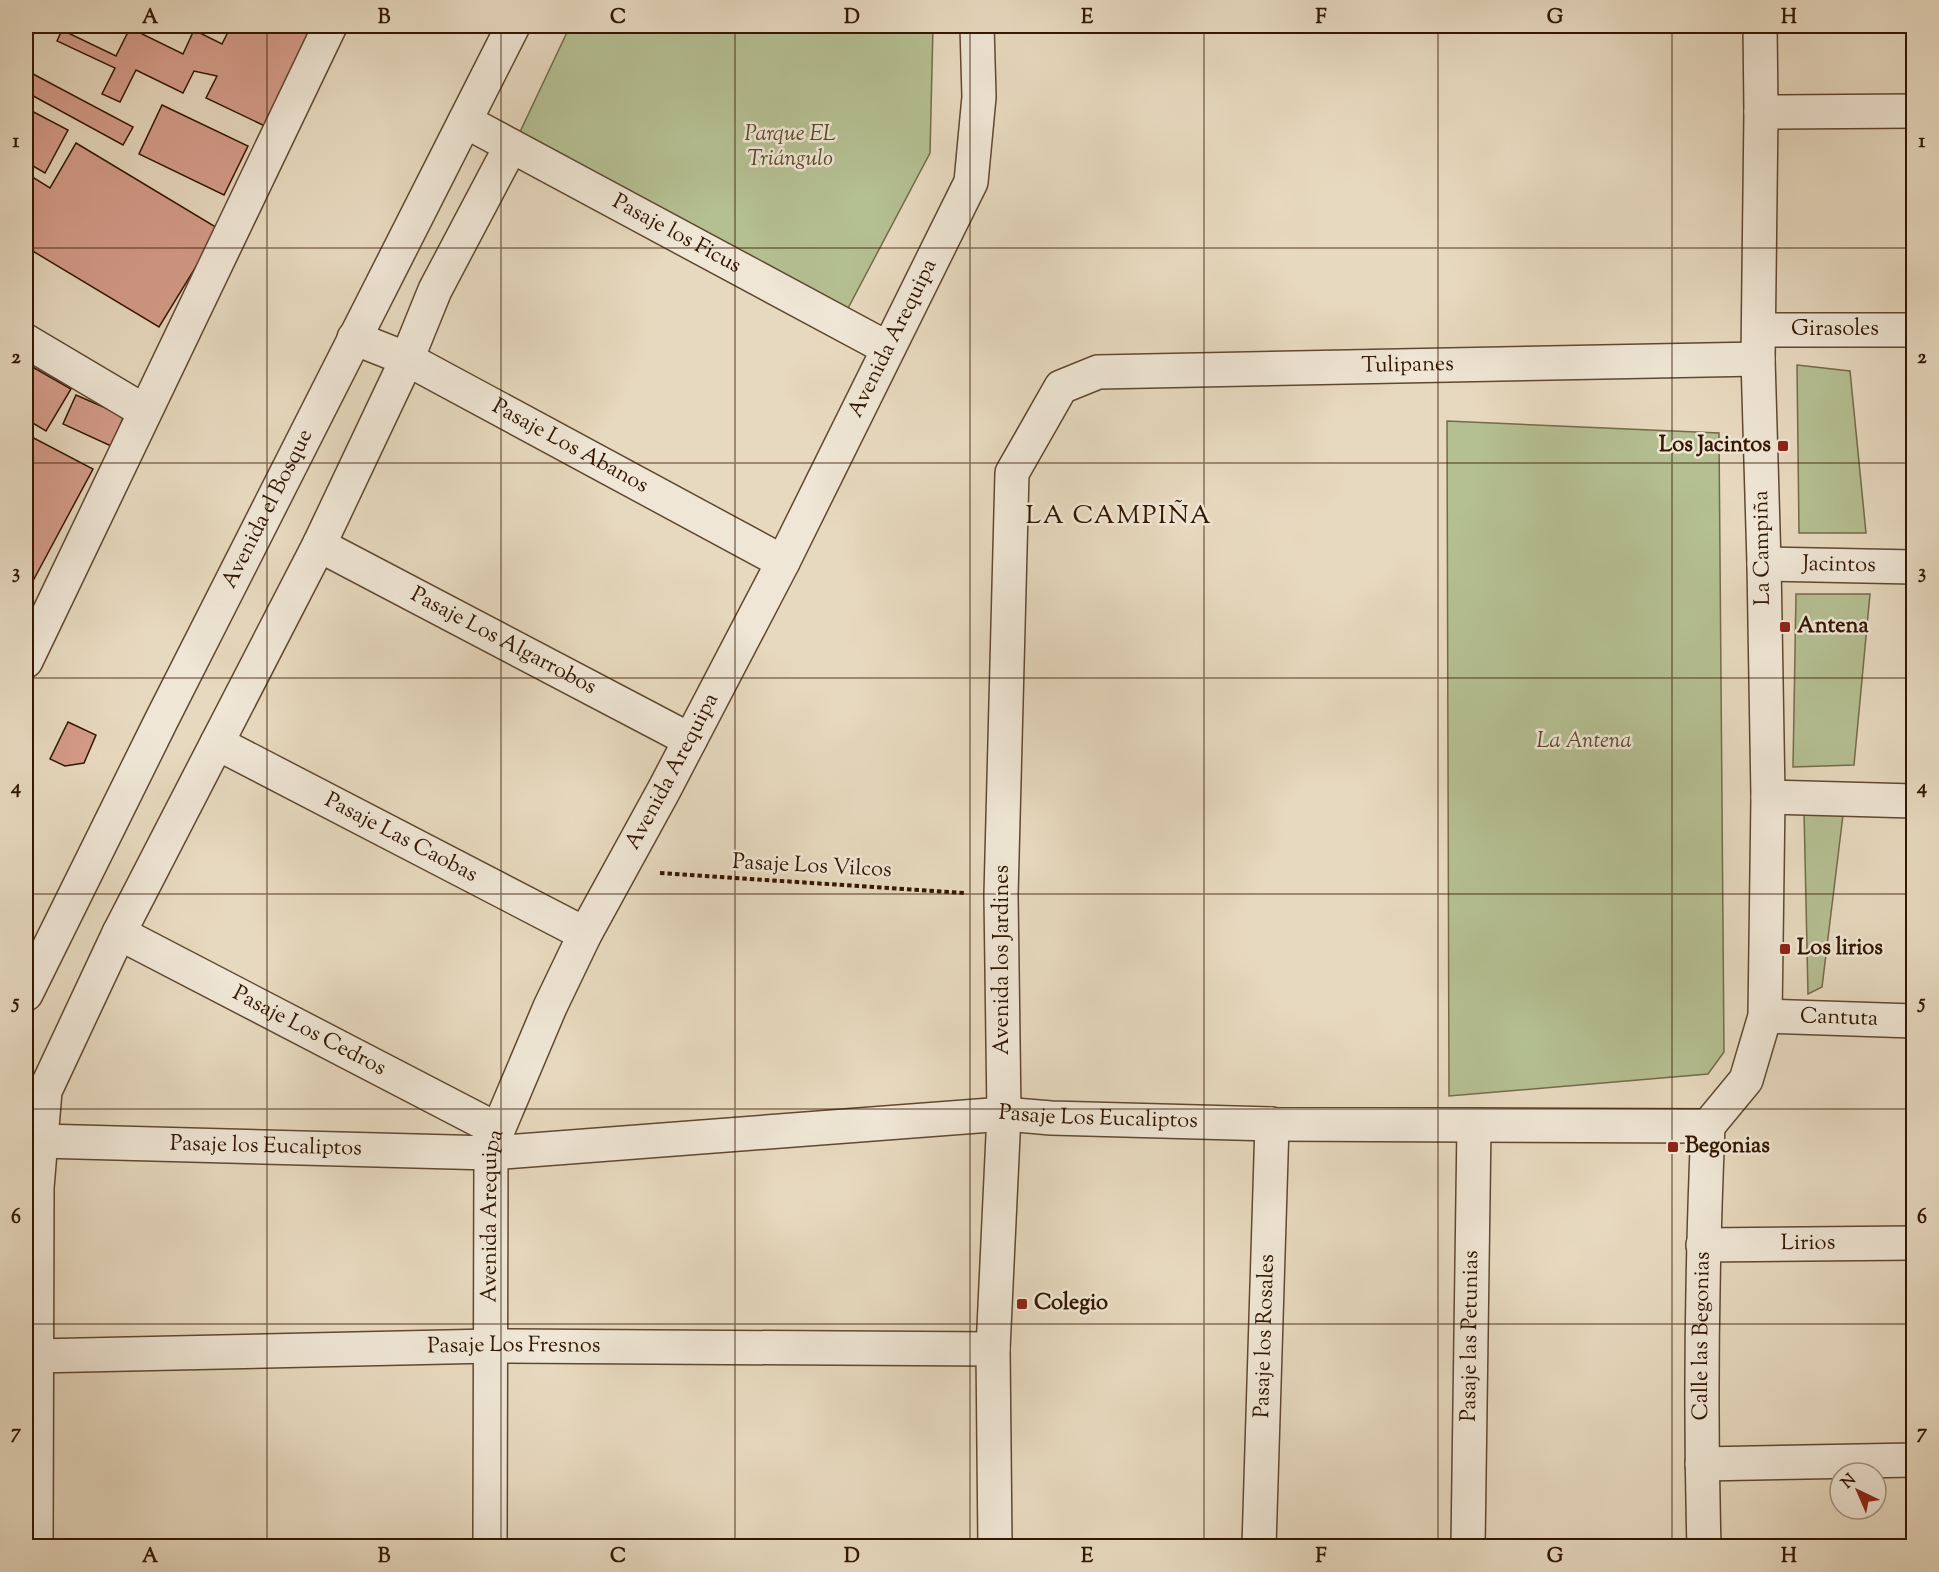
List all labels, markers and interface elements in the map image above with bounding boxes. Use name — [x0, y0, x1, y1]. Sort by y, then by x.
text: A — [142, 4, 159, 33]
text: B — [378, 4, 391, 33]
text: C — [610, 4, 626, 33]
text: D — [844, 4, 860, 33]
text: E — [1081, 4, 1094, 33]
text: F — [1315, 4, 1327, 33]
text: G — [1547, 4, 1564, 33]
text: H — [1781, 4, 1797, 33]
park label: Parque EL Triángulo — [745, 119, 835, 176]
text: 1 — [13, 128, 20, 157]
text: 1 — [1919, 128, 1926, 157]
street label: Pasaje los Ficus — [606, 187, 747, 283]
street label: Avenida Arequipa — [841, 254, 946, 424]
street label: Girasoles — [1791, 314, 1879, 346]
text: 2 — [11, 344, 21, 373]
text: 2 — [1917, 344, 1927, 373]
street label: Tulipanes — [1361, 349, 1454, 383]
street label: Pasaje Los Abanos — [486, 391, 654, 502]
street label: Avenida el Bosque — [215, 424, 322, 594]
place label: Los Jacintos — [1659, 430, 1771, 462]
marker: Los Jacintos — [1776, 439, 1790, 453]
street label: La Campiña — [1746, 490, 1780, 606]
district label: LA CAMPIÑA — [1026, 498, 1212, 535]
street label: Jacintos — [1801, 549, 1876, 582]
text: 3 — [12, 559, 20, 588]
text: 3 — [1918, 559, 1926, 588]
street label: Pasaje Los Algarrobos — [404, 580, 602, 704]
place label: Antena — [1797, 611, 1869, 643]
marker: Antena — [1778, 620, 1792, 634]
street label: Avenida Arequipa — [618, 688, 728, 856]
park label: La Antena — [1536, 726, 1632, 758]
text: 4 — [10, 774, 21, 803]
text: 4 — [1916, 774, 1927, 803]
street label: Pasaje Las Caobas — [319, 785, 483, 891]
street label: Pasaje Los Vilcos — [731, 847, 893, 887]
street label: Avenida los Jardines — [987, 865, 1019, 1055]
place label: Los lirios — [1797, 933, 1883, 965]
marker: Los lirios — [1778, 942, 1792, 956]
street label: Pasaje Los Cedros — [226, 978, 391, 1085]
text: 5 — [11, 989, 20, 1018]
text: 5 — [1917, 989, 1926, 1018]
street label: Cantuta — [1799, 1001, 1879, 1036]
street label: Pasaje Los Eucaliptos — [997, 1098, 1198, 1138]
street label: Avenida Arequipa — [475, 1126, 513, 1303]
street label: Pasaje los Eucaliptos — [170, 1128, 362, 1166]
place label: Begonias — [1685, 1131, 1770, 1163]
marker: Begonias — [1666, 1140, 1680, 1154]
text: 6 — [11, 1204, 21, 1233]
text: 6 — [1917, 1204, 1927, 1233]
street label: Lirios — [1781, 1228, 1835, 1260]
street label: Pasaje las Petunias — [1454, 1250, 1488, 1422]
street label: Calle las Begonias — [1686, 1251, 1720, 1421]
street label: Pasaje los Rosales — [1247, 1254, 1284, 1419]
place label: Colegio — [1034, 1288, 1108, 1320]
marker: Colegio — [1015, 1297, 1029, 1311]
street label: Pasaje Los Fresnos — [427, 1330, 601, 1363]
text: 7 — [11, 1419, 22, 1448]
text: 7 — [1917, 1419, 1928, 1448]
north arrow — [1828, 1461, 1888, 1521]
text: N — [1837, 1469, 1862, 1495]
text: A — [142, 1543, 159, 1572]
text: B — [378, 1543, 391, 1572]
text: C — [610, 1543, 626, 1572]
text: D — [844, 1543, 860, 1572]
text: E — [1081, 1543, 1094, 1572]
text: F — [1315, 1543, 1327, 1572]
text: G — [1547, 1543, 1564, 1572]
text: H — [1781, 1543, 1797, 1572]

